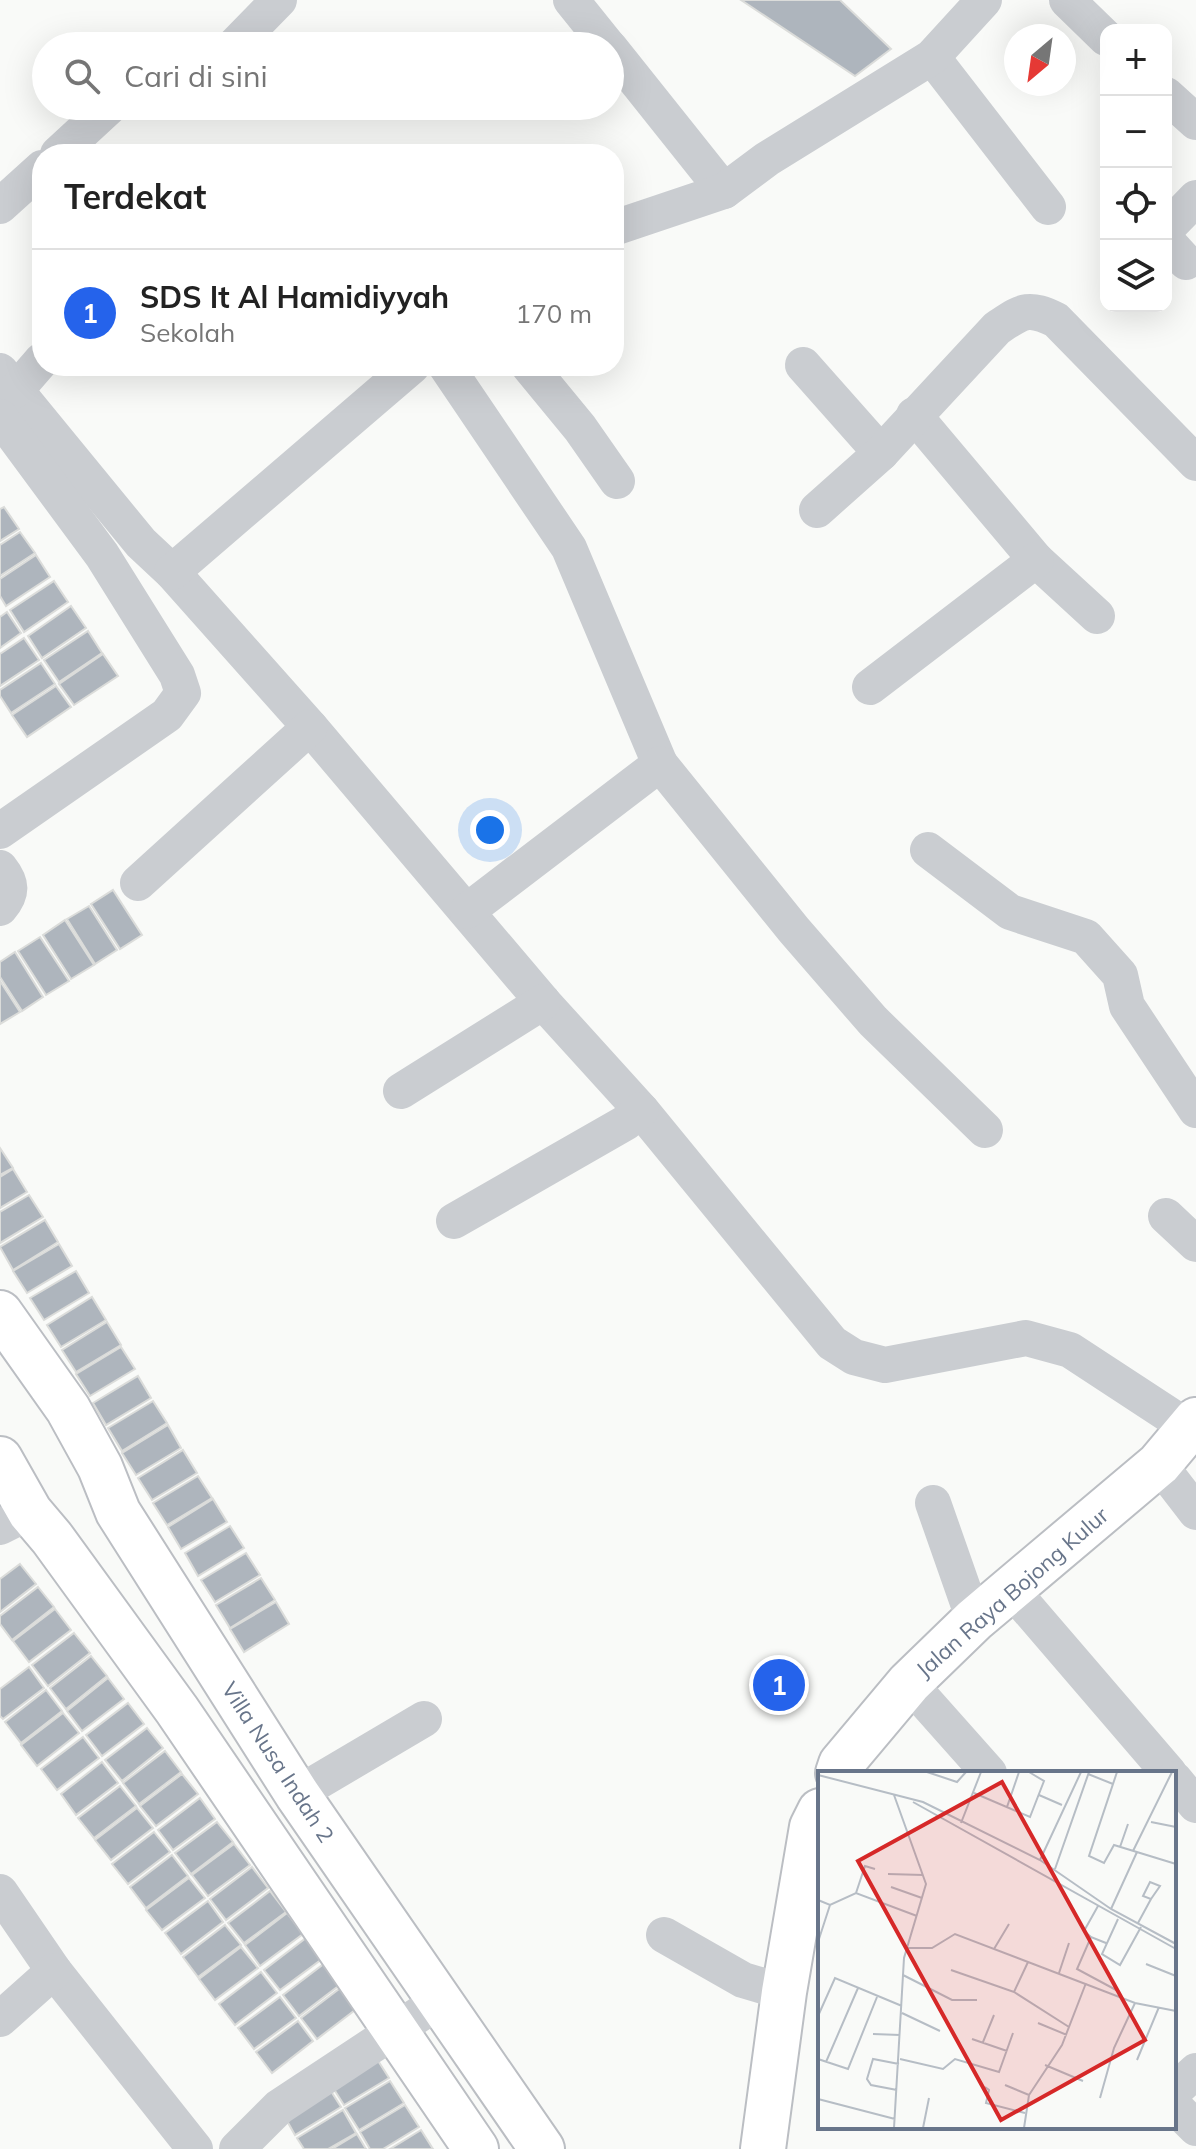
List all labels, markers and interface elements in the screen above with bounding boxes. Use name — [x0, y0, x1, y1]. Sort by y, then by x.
north arrow — [1004, 24, 1076, 96]
map controls — [1100, 24, 1172, 312]
button: + — [1100, 24, 1172, 96]
search box — [32, 32, 624, 120]
icon: search — [60, 54, 104, 98]
text: Cari di sini — [124, 57, 268, 95]
button: − — [1100, 96, 1172, 168]
button: locate — [1100, 168, 1172, 240]
text: Terdekat — [64, 175, 206, 218]
button: layers — [1100, 240, 1172, 312]
text: SDS It Al Hamidiyyah — [140, 278, 449, 316]
text: 1 — [82, 297, 98, 330]
text: 170 m — [516, 297, 592, 330]
text: Sekolah — [140, 316, 235, 349]
your location — [470, 810, 510, 850]
street label: Jalan Raya Bojong Kulur — [910, 1501, 1114, 1683]
pin: 1 — [753, 1655, 805, 1715]
street label: Villa Nusa Indah 2 — [216, 1676, 340, 1848]
inset map — [818, 1771, 1176, 2129]

